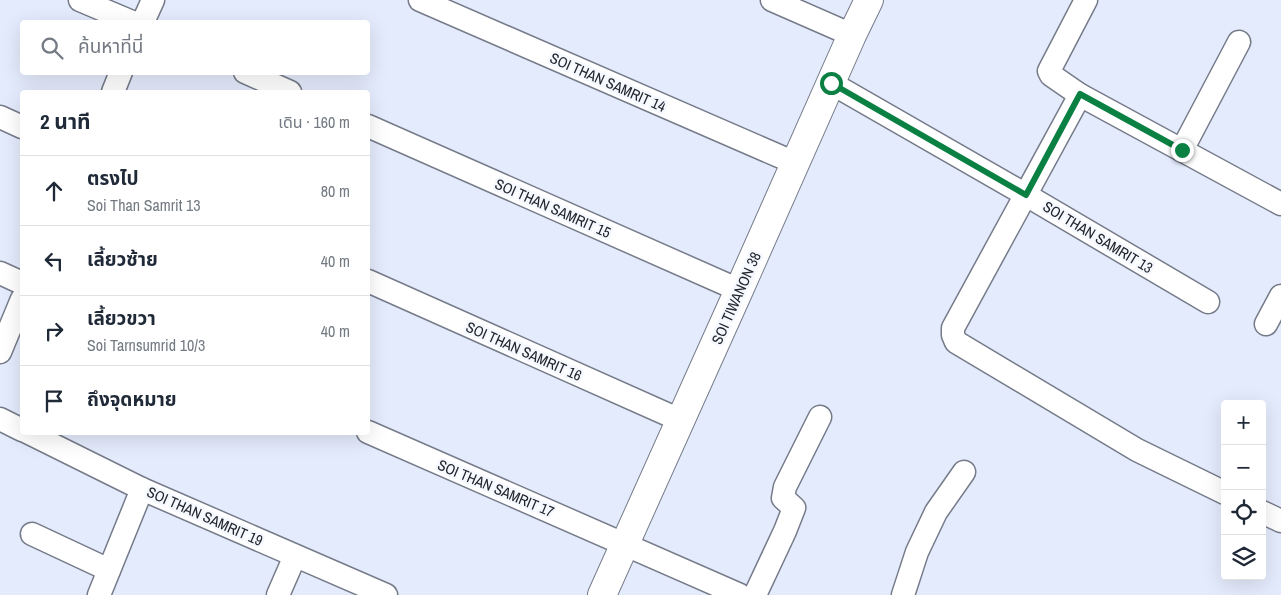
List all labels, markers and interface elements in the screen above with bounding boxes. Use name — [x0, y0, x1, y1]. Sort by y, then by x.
search box — [20, 20, 370, 75]
text: ค้นหาที่นี่ — [78, 33, 143, 59]
icon: search — [38, 34, 66, 62]
street label: SOI THAN SAMRIT 14 — [547, 47, 669, 117]
route start — [820, 72, 843, 95]
text: 2 นาที — [40, 107, 91, 136]
text: เดิน · 160 m — [278, 111, 350, 133]
route end — [1171, 139, 1194, 162]
text: ตรงไป — [87, 165, 139, 191]
street label: SOI THAN SAMRIT 15 — [492, 173, 614, 243]
icon: ahead — [40, 177, 68, 205]
text: 80 m — [321, 180, 350, 202]
text: Soi Than Samrit 13 — [87, 194, 201, 216]
street label: SOI THAN SAMRIT 13 — [1039, 196, 1157, 278]
text: เลี้ยวซ้าย — [87, 246, 158, 272]
icon: left — [40, 247, 68, 275]
street label: SOI TIWANON 38 — [706, 248, 766, 348]
text: 40 m — [321, 250, 350, 272]
text: เลี้ยวขวา — [87, 305, 156, 331]
street label: SOI THAN SAMRIT 16 — [463, 316, 585, 386]
icon: right — [40, 317, 68, 345]
text: 40 m — [321, 320, 350, 342]
text: Soi Tarnsumrid 10/3 — [87, 334, 205, 356]
text: ถึงจุดหมาย — [87, 386, 177, 412]
icon: arrive — [40, 387, 68, 415]
map controls — [1221, 400, 1266, 580]
button: + — [1221, 400, 1266, 445]
button: − — [1221, 445, 1266, 490]
street label: SOI THAN SAMRIT 17 — [435, 454, 558, 522]
street label: SOI THAN SAMRIT 19 — [144, 481, 266, 551]
button: locate — [1221, 490, 1266, 535]
button: layers — [1221, 535, 1266, 580]

